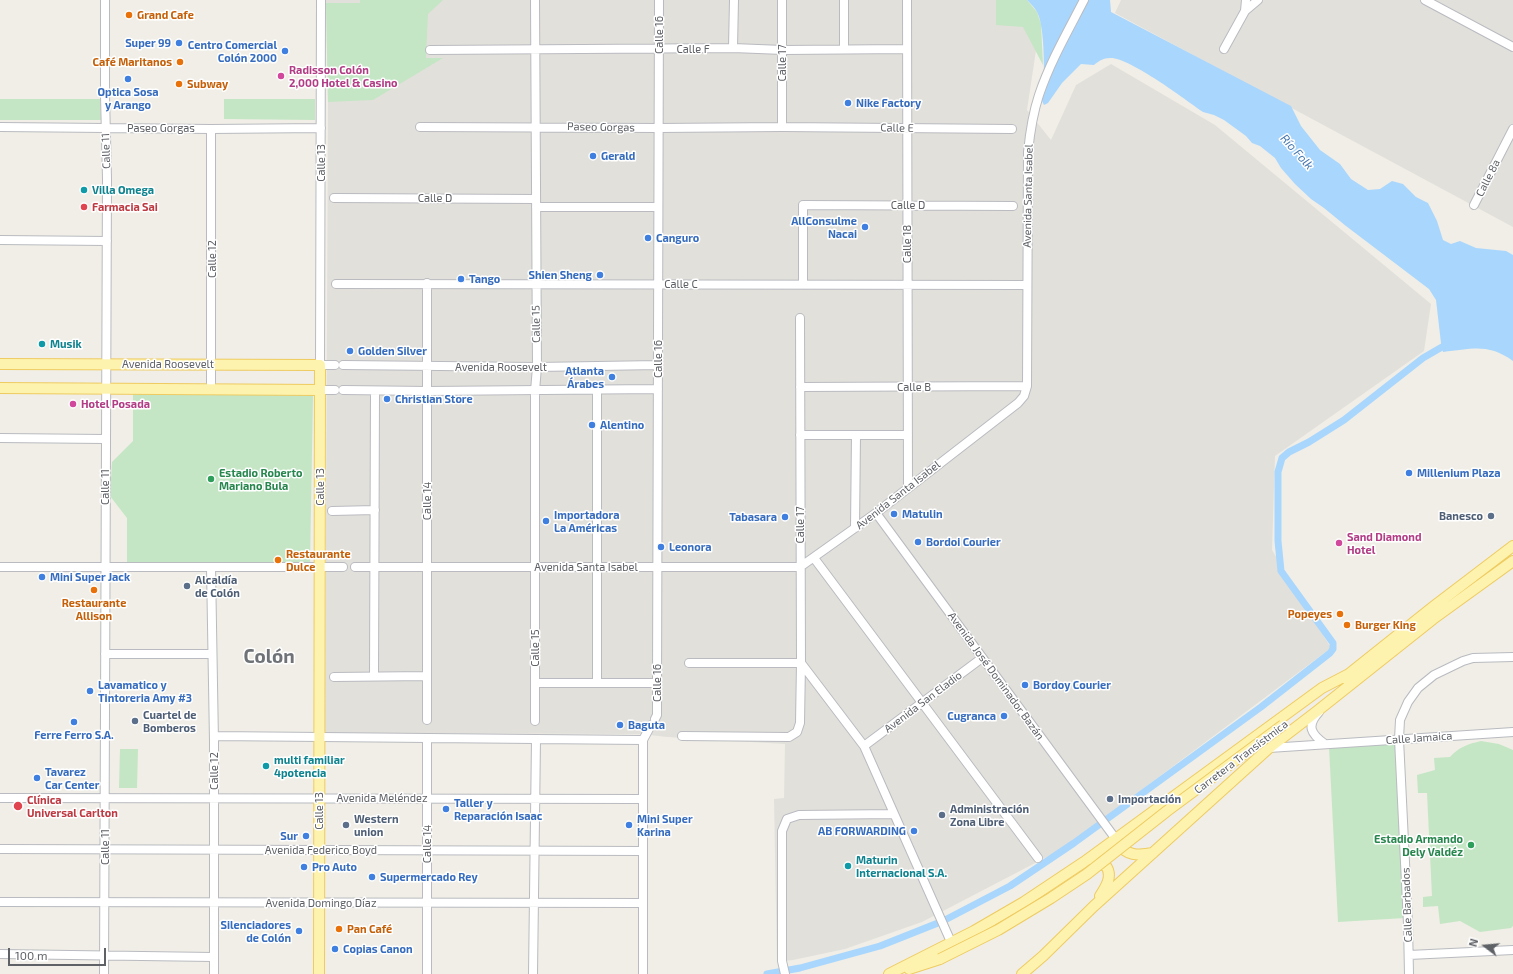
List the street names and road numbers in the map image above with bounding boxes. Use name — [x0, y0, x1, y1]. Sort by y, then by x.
street label: Calle 16 — [652, 16, 666, 54]
street label: Calle F — [676, 42, 710, 56]
street label: Calle 17 — [775, 44, 789, 82]
street label: Paseo Gorgas — [567, 120, 635, 134]
street label: Paseo Gorgas — [127, 121, 195, 135]
street label: Calle E — [880, 121, 914, 135]
street label: Calle 11 — [99, 133, 113, 169]
street label: Calle 13 — [314, 144, 328, 182]
street label: Avenida Santa Isabel — [1020, 144, 1036, 248]
street label: Calle 8a — [1473, 157, 1503, 199]
street label: Calle D — [418, 191, 452, 205]
street label: Calle D — [891, 198, 925, 212]
street label: Calle 18 — [900, 225, 914, 263]
street label: Calle 12 — [205, 240, 219, 278]
street label: Calle C — [664, 277, 698, 291]
street label: Calle 15 — [529, 305, 543, 343]
street label: Calle 16 — [651, 340, 665, 378]
street label: Avenida Roosevelt — [122, 357, 214, 371]
street label: Avenida Roosevelt — [455, 360, 547, 374]
street label: Calle B — [897, 380, 931, 394]
street label: Avenida Santa Isabel — [853, 458, 943, 532]
street label: Calle 13 — [313, 468, 327, 506]
street label: Calle 11 — [98, 469, 112, 505]
street label: Calle 14 — [420, 482, 434, 520]
street label: Calle 17 — [793, 506, 807, 544]
street label: Avenida Santa Isabel — [534, 560, 638, 574]
street label: Avenida José Dominador Bazán — [945, 610, 1047, 742]
street label: Calle 15 — [528, 629, 542, 667]
street label: Calle 16 — [650, 664, 664, 702]
street label: Avenida San Eladio — [881, 668, 965, 736]
street label: Carretera Transístmica — [1192, 717, 1290, 797]
street label: Calle Jamaica — [1385, 729, 1453, 747]
street label: Calle 12 — [207, 752, 221, 790]
street label: Avenida Meléndez — [336, 791, 428, 805]
street label: Calle 13 — [312, 792, 326, 830]
street label: Calle 14 — [420, 825, 434, 863]
street label: Calle 11 — [98, 829, 112, 865]
street label: Avenida Federico Boyd — [265, 843, 377, 857]
street label: Calle Barbados — [1399, 867, 1415, 943]
street label: Avenida Domingo Díaz — [265, 896, 377, 910]

